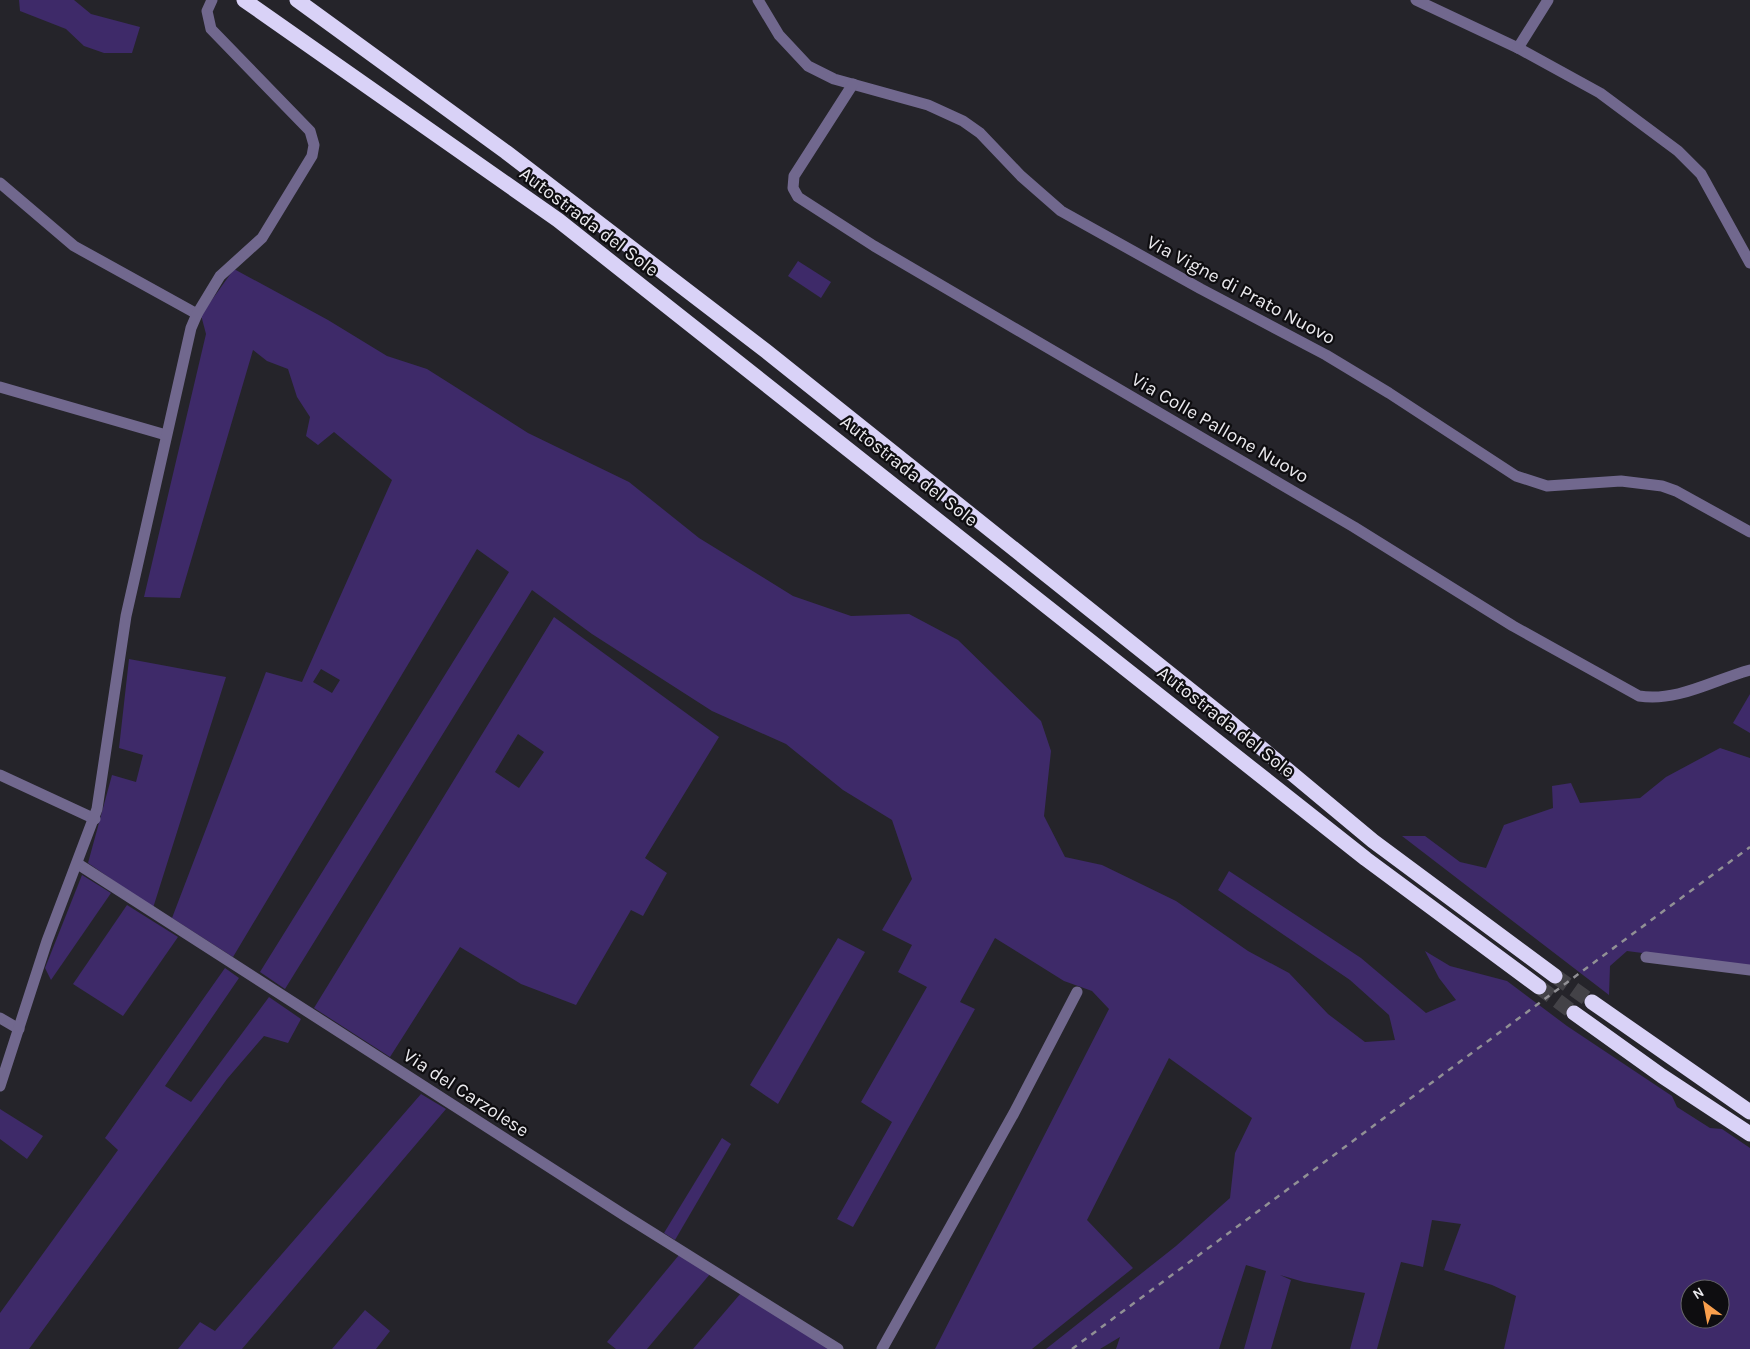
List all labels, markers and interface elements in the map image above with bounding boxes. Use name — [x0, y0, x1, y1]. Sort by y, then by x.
street label: Autostrada del Sole — [515, 163, 663, 281]
street label: Via Vigne di Prato Nuovo — [1143, 231, 1339, 349]
street label: Via Colle Pallone Nuovo — [1128, 368, 1312, 488]
street label: Autostrada del Sole — [836, 410, 982, 532]
street label: Autostrada del Sole — [1153, 661, 1299, 783]
street label: Via del Carzolese — [399, 1044, 533, 1142]
north arrow — [1680, 1279, 1730, 1329]
text: N — [1690, 1284, 1707, 1303]

